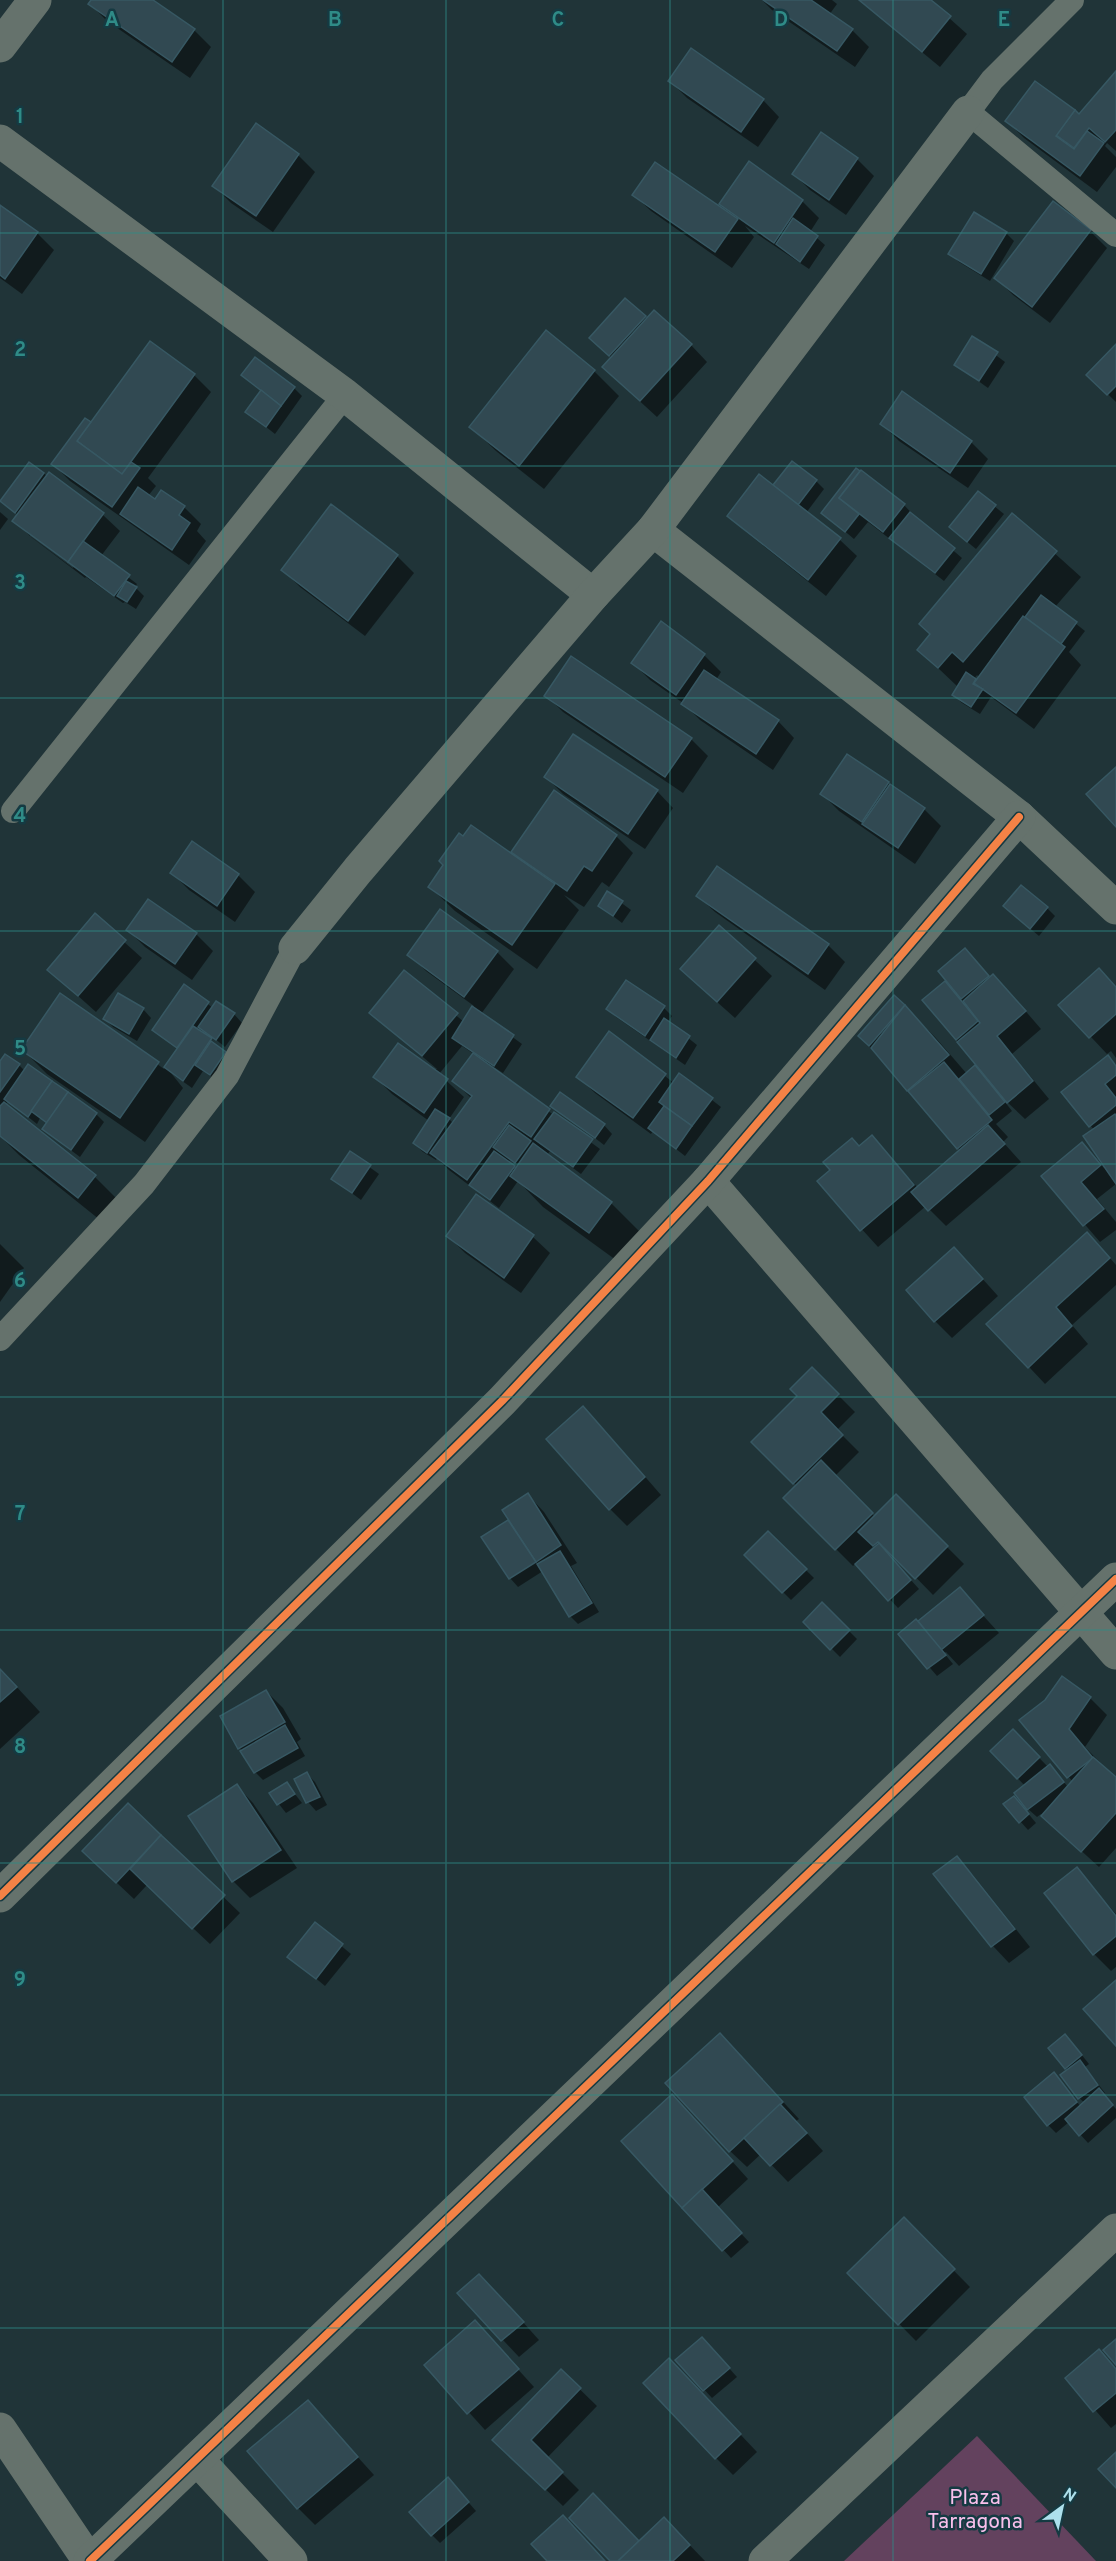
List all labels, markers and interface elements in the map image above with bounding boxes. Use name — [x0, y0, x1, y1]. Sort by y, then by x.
text: A — [105, 8, 119, 34]
text: B — [328, 8, 342, 34]
text: C — [552, 8, 564, 34]
text: D — [774, 8, 788, 34]
text: E — [998, 8, 1010, 34]
text: 1 — [16, 105, 24, 131]
text: 2 — [14, 338, 26, 364]
text: 3 — [14, 571, 26, 597]
text: 4 — [14, 804, 26, 830]
text: 5 — [14, 1037, 26, 1063]
text: 6 — [14, 1269, 26, 1295]
text: 7 — [15, 1502, 25, 1528]
text: 8 — [14, 1735, 26, 1761]
text: 9 — [14, 1968, 26, 1994]
north arrow — [1032, 2477, 1092, 2537]
park label: Plaza Tarragona — [927, 2485, 1023, 2536]
text: N — [1059, 2485, 1079, 2508]

